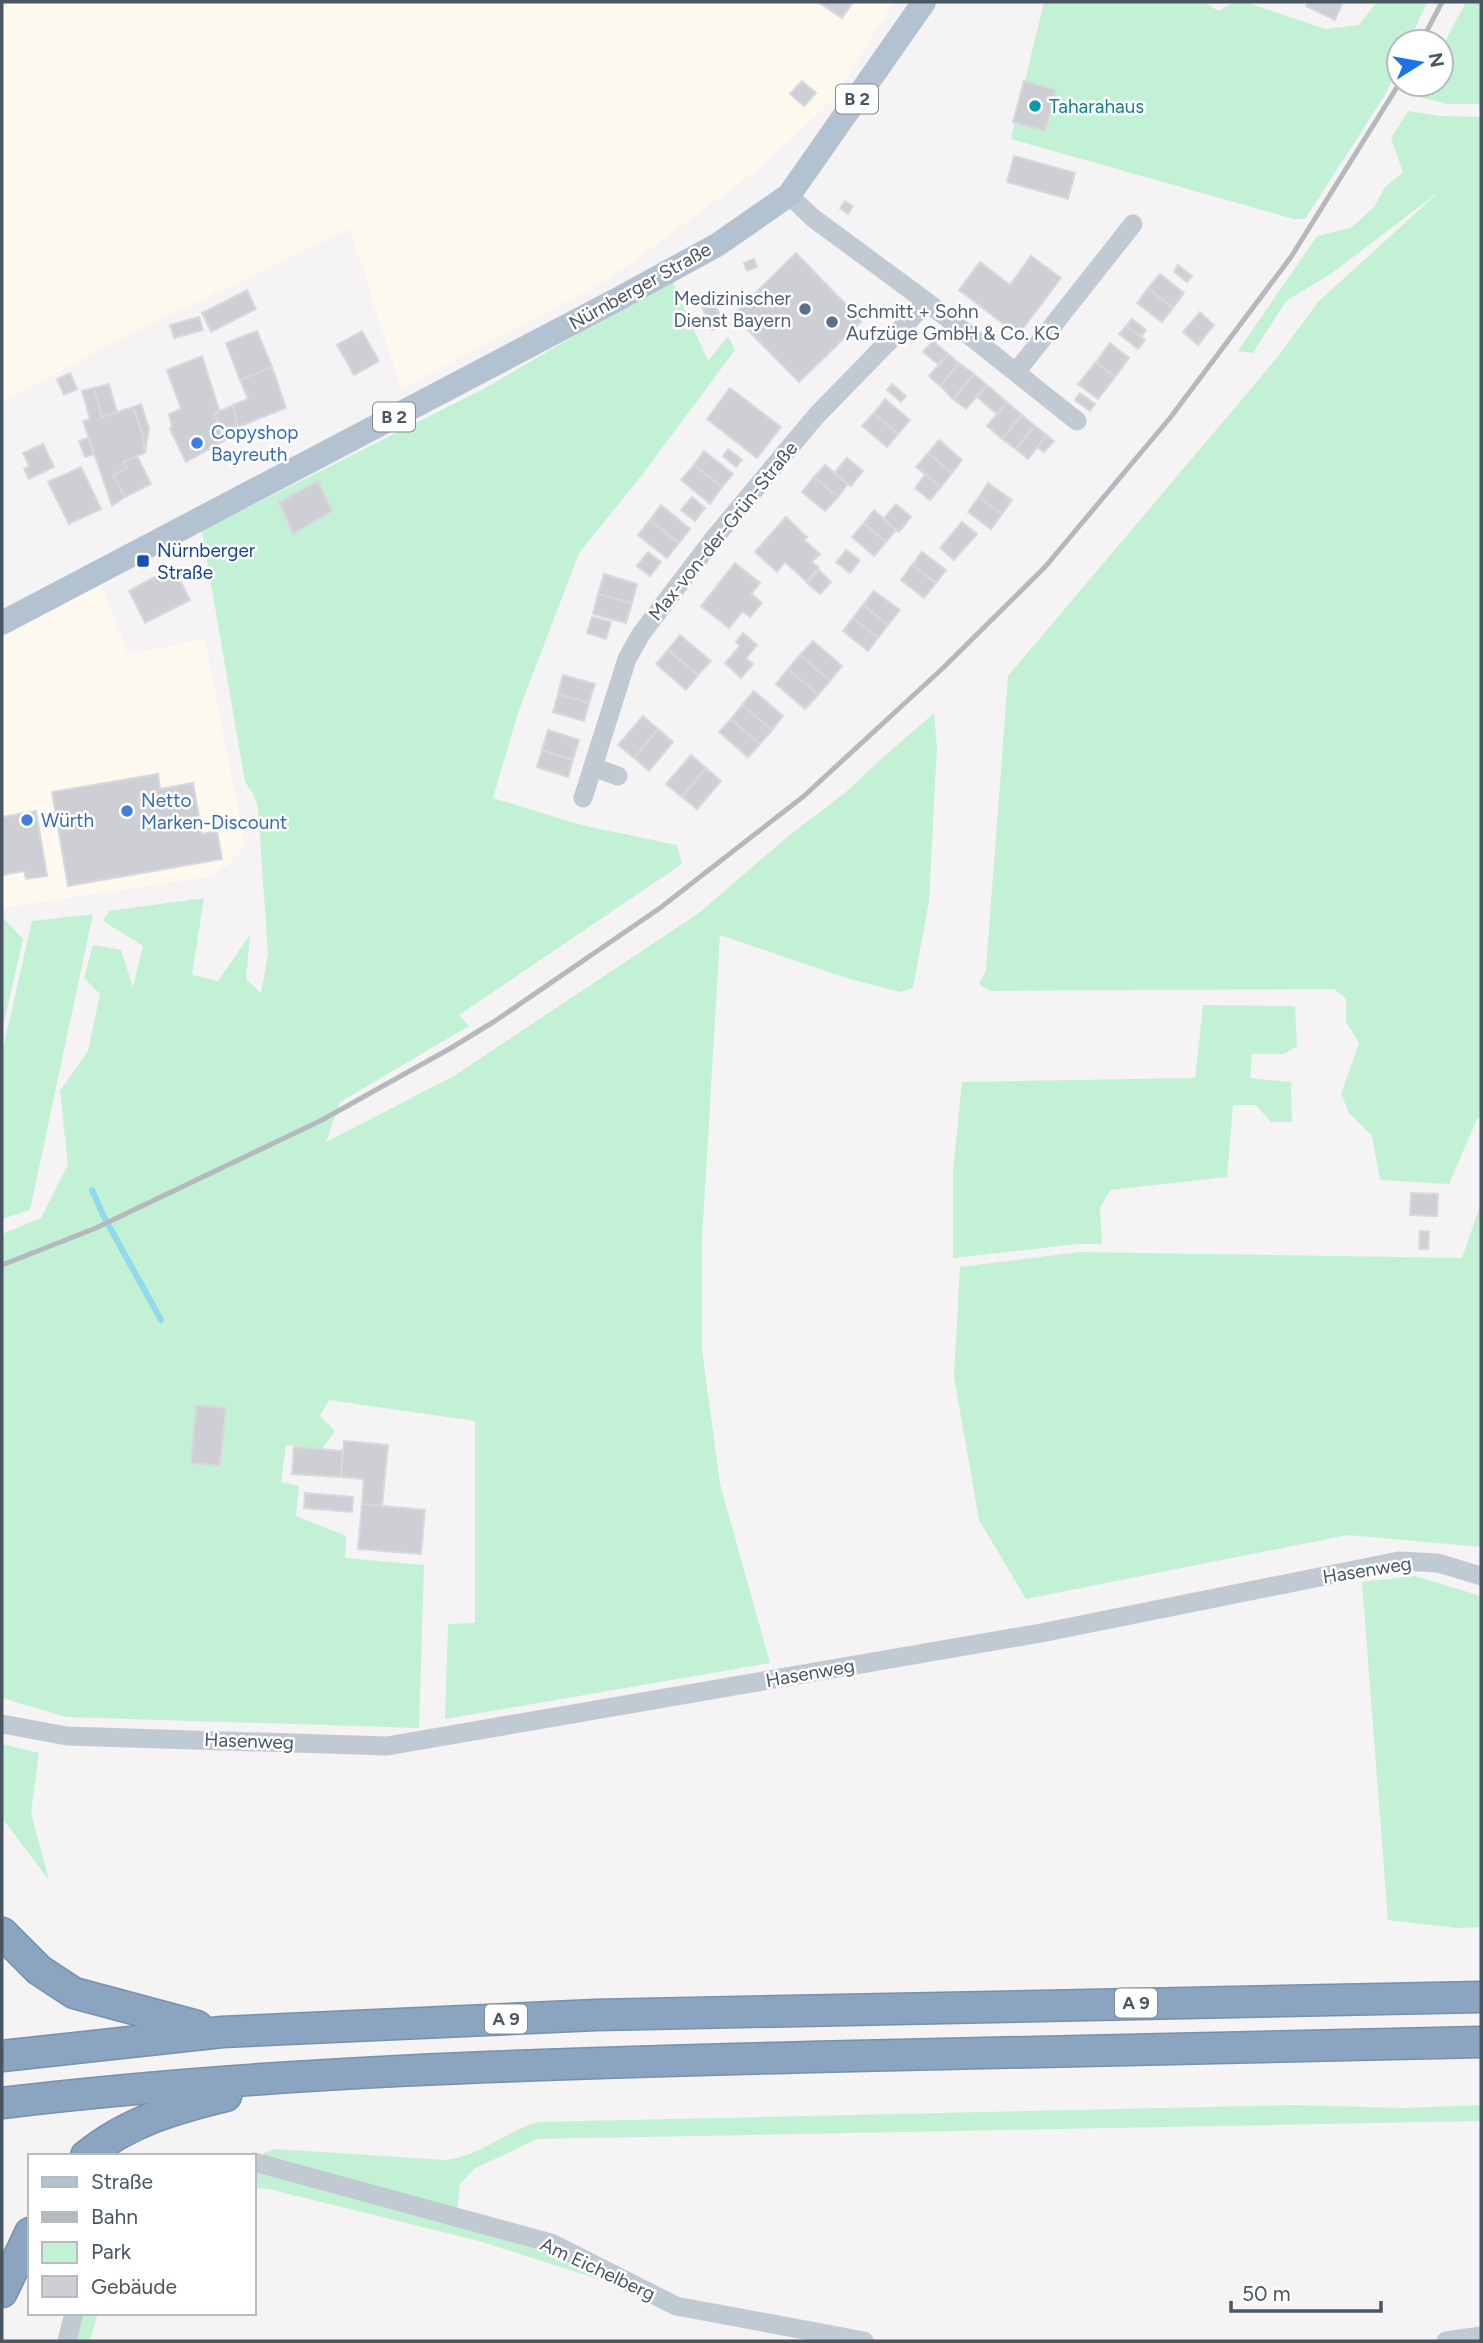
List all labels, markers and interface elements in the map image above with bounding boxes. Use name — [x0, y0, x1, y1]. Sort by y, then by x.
north arrow — [1385, 28, 1455, 98]
text: N — [1424, 50, 1449, 69]
road number: B 2 — [836, 84, 878, 114]
place label: Taharahaus — [1049, 95, 1144, 118]
marker: Taharahaus — [1027, 98, 1043, 114]
street label: Nürnberger Straße — [565, 237, 715, 335]
place label: Medizinischer Dienst Bayern — [673, 287, 792, 332]
place label: Schmitt + Sohn Aufzüge GmbH & Co. KG — [846, 300, 1060, 345]
marker: Medizinischer Dienst Bayern — [797, 301, 813, 317]
marker: Schmitt + Sohn Aufzüge GmbH & Co. KG — [824, 314, 840, 330]
road number: B 2 — [373, 402, 415, 432]
place label: Copyshop Bayreuth — [211, 421, 298, 466]
marker: Copyshop Bayreuth — [189, 435, 205, 451]
street label: Max-von-der-Grün-Straße — [644, 437, 802, 625]
place label: Nürnberger Straße — [157, 539, 256, 584]
marker: Nürnberger Straße — [135, 553, 151, 569]
place label: Netto Marken-Discount — [141, 789, 287, 834]
marker: Netto Marken-Discount — [119, 803, 135, 819]
place label: Würth — [41, 809, 94, 832]
marker: Würth — [19, 812, 35, 828]
street label: Hasenweg — [1321, 1552, 1413, 1588]
street label: Hasenweg — [764, 1654, 856, 1692]
street label: Hasenweg — [204, 1728, 294, 1754]
road number: A 9 — [1115, 1989, 1157, 2018]
road number: A 9 — [485, 2005, 527, 2034]
legend — [28, 2154, 256, 2315]
text: Straße — [91, 2169, 153, 2194]
text: Bahn — [91, 2204, 138, 2229]
street label: Am Eichelberg — [537, 2232, 659, 2306]
text: Park — [91, 2239, 132, 2264]
scale bar — [1231, 2270, 1382, 2314]
text: Gebäude — [91, 2274, 177, 2299]
text: 50 m — [1242, 2281, 1291, 2306]

